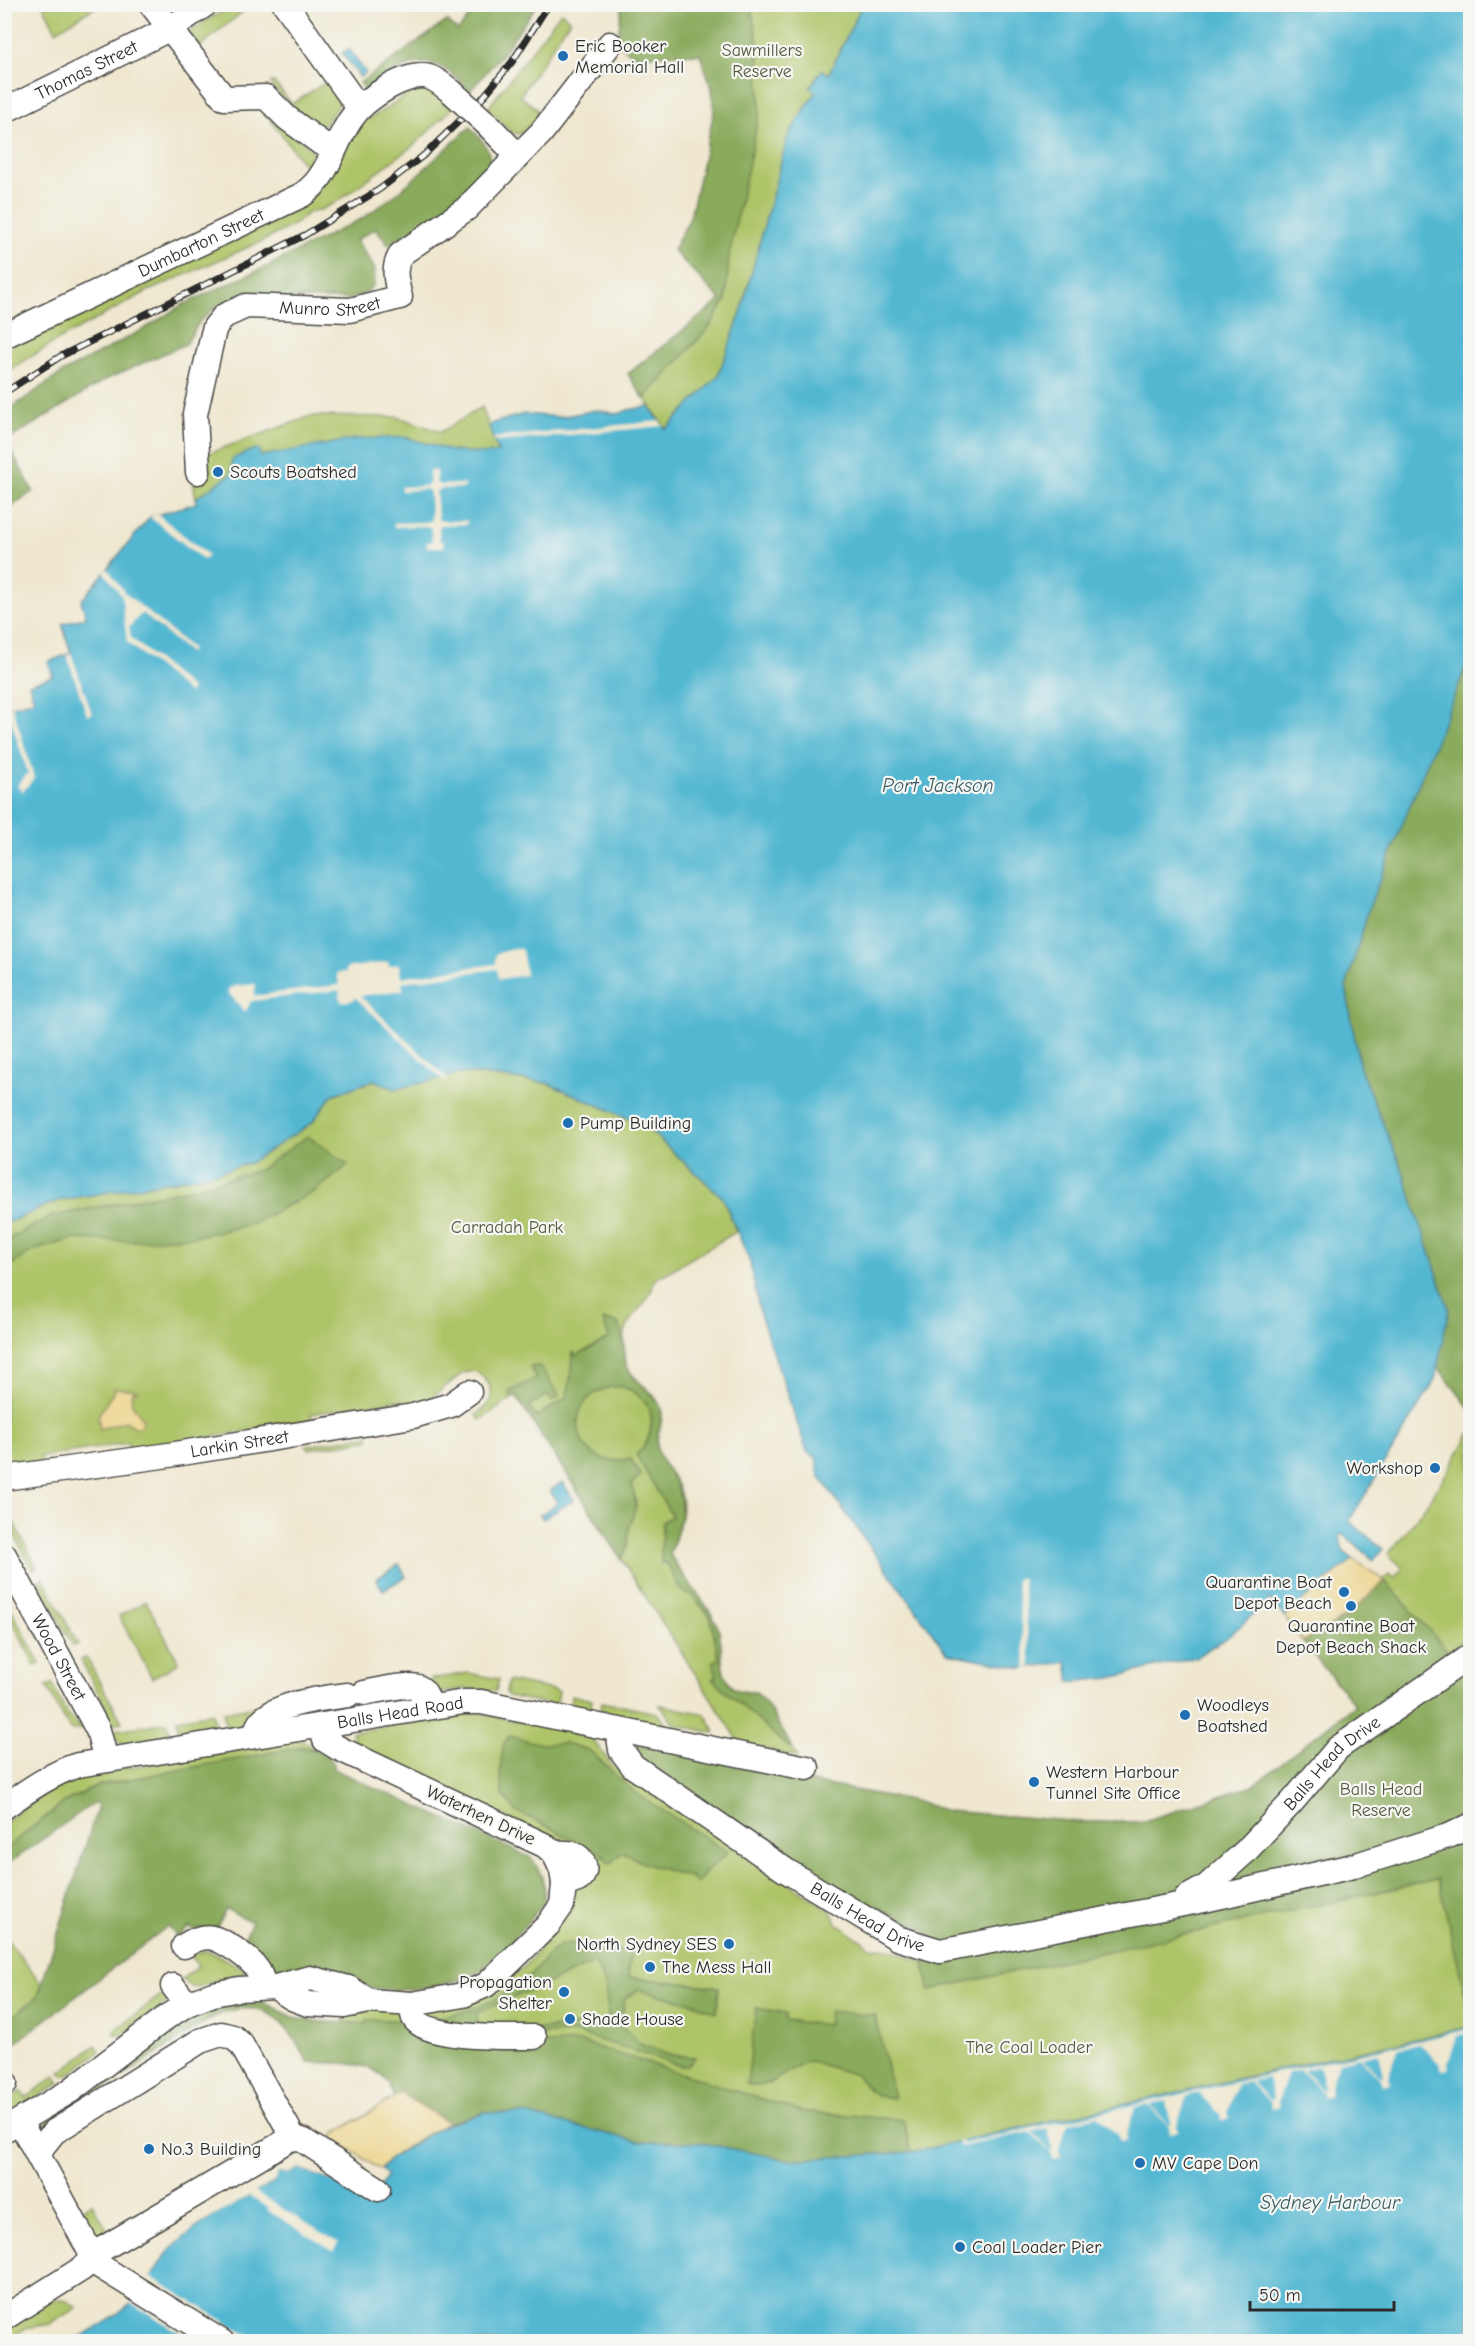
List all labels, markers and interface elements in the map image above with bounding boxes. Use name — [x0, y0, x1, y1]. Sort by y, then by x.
street label: Thomas Street — [32, 36, 142, 105]
place label: Eric Booker Memorial Hall — [575, 36, 684, 78]
park label: Sawmillers Reserve — [722, 40, 802, 82]
marker: Eric Booker Memorial Hall — [556, 49, 570, 63]
street label: Dumbarton Street — [135, 204, 268, 282]
street label: Munro Street — [279, 292, 384, 321]
place label: Scouts Boatshed — [230, 462, 357, 483]
marker: Scouts Boatshed — [211, 465, 225, 479]
water label: Port Jackson — [882, 774, 994, 797]
place label: Pump Building — [580, 1113, 691, 1134]
marker: Pump Building — [561, 1116, 575, 1130]
park label: Carradah Park — [451, 1217, 564, 1238]
street label: Larkin Street — [189, 1426, 291, 1462]
place label: Workshop — [1347, 1458, 1423, 1479]
marker: Workshop — [1428, 1461, 1442, 1475]
place label: Quarantine Boat Depot Beach — [1205, 1572, 1333, 1614]
marker: Quarantine Boat Depot Beach — [1337, 1585, 1351, 1599]
marker: Quarantine Boat Depot Beach Shack — [1344, 1599, 1358, 1613]
street label: Wood Street — [27, 1611, 90, 1705]
place label: Quarantine Boat Depot Beach Shack — [1276, 1616, 1427, 1658]
street label: Balls Head Road — [336, 1692, 465, 1734]
place label: Woodleys Boatshed — [1197, 1695, 1269, 1737]
marker: Woodleys Boatshed — [1178, 1708, 1192, 1722]
street label: Balls Head Drive — [1279, 1712, 1384, 1815]
place label: Western Harbour Tunnel Site Office — [1046, 1762, 1181, 1804]
marker: Western Harbour Tunnel Site Office — [1027, 1775, 1041, 1789]
park label: Balls Head Reserve — [1340, 1779, 1422, 1821]
street label: Waterhen Drive — [423, 1781, 539, 1850]
street label: Balls Head Drive — [807, 1878, 927, 1957]
place label: North Sydney SES — [577, 1934, 717, 1955]
marker: North Sydney SES — [722, 1937, 736, 1951]
place label: The Mess Hall — [662, 1957, 771, 1978]
marker: The Mess Hall — [643, 1960, 657, 1974]
place label: Propagation Shelter — [459, 1972, 553, 2014]
marker: Propagation Shelter — [557, 1985, 571, 1999]
place label: Shade House — [582, 2009, 684, 2030]
marker: Shade House — [563, 2012, 577, 2026]
park label: The Coal Loader — [965, 2037, 1093, 2058]
place label: No.3 Building — [161, 2139, 261, 2160]
marker: No.3 Building — [142, 2142, 156, 2156]
place label: MV Cape Don — [1152, 2153, 1258, 2174]
marker: MV Cape Don — [1133, 2156, 1147, 2170]
water label: Sydney Harbour — [1260, 2191, 1401, 2214]
place label: Coal Loader Pier — [972, 2237, 1102, 2258]
marker: Coal Loader Pier — [953, 2240, 967, 2254]
scale bar — [1250, 2274, 1394, 2312]
text: 50 m — [1259, 2285, 1301, 2306]

